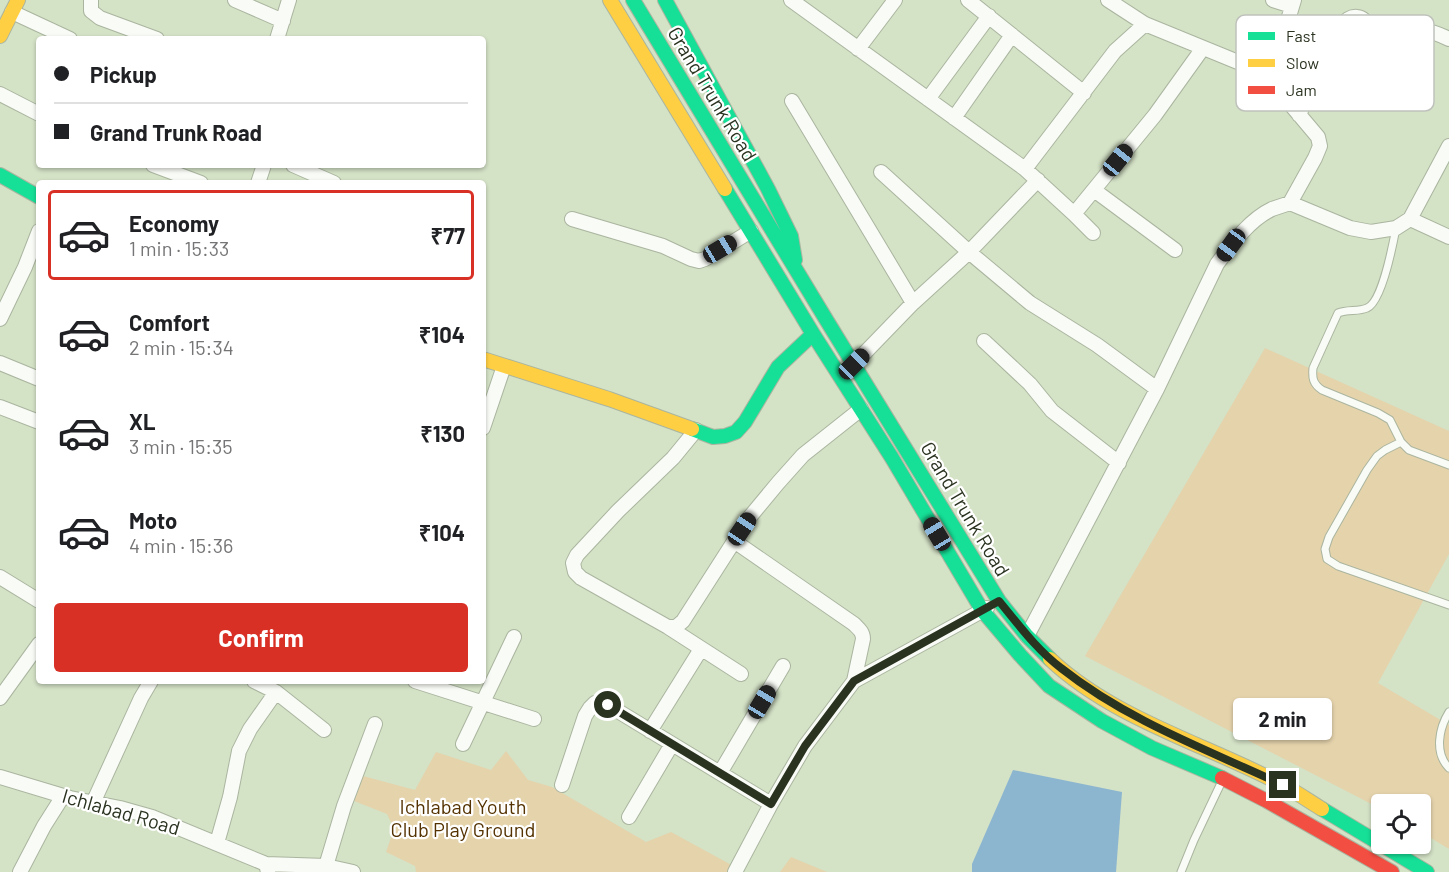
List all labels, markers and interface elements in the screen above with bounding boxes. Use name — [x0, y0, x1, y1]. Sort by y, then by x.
legend — [1236, 15, 1434, 111]
street label: Grand Trunk Road — [663, 22, 762, 165]
text: Fast — [1286, 26, 1316, 45]
text: Slow — [1286, 53, 1319, 72]
text: Pickup — [90, 61, 157, 87]
text: Jam — [1286, 80, 1317, 99]
text: Grand Trunk Road — [90, 119, 262, 145]
car — [1100, 140, 1136, 180]
icon: car — [57, 208, 111, 262]
text: Economy — [129, 210, 219, 236]
text: ₹77 — [431, 222, 465, 248]
car — [1213, 225, 1249, 265]
car — [700, 232, 740, 266]
text: 1 min · 15:33 — [129, 236, 229, 260]
icon: car — [57, 307, 111, 361]
text: Comfort — [129, 309, 210, 335]
text: ₹104 — [419, 321, 465, 347]
text: 2 min · 15:34 — [129, 335, 234, 359]
car — [835, 345, 873, 383]
icon: car — [57, 406, 111, 460]
text: XL — [129, 408, 155, 434]
text: ₹130 — [420, 420, 465, 446]
text: 3 min · 15:35 — [129, 434, 233, 458]
street label: Grand Trunk Road — [916, 437, 1015, 580]
icon: car — [57, 505, 111, 559]
text: Moto — [129, 507, 177, 533]
car — [724, 509, 760, 549]
car — [920, 514, 954, 554]
text: ₹104 — [419, 519, 465, 545]
text: 4 min · 15:36 — [129, 533, 233, 557]
button: Confirm — [54, 603, 468, 672]
car — [745, 682, 779, 722]
route start — [594, 691, 621, 718]
callout: 2 min — [1234, 698, 1332, 740]
text: 2 min — [1259, 707, 1306, 731]
route end — [1269, 771, 1296, 798]
street label: Ichlabad Road — [60, 783, 183, 839]
park label: Ichlabad Youth Club Play Ground — [391, 794, 535, 841]
map controls — [1371, 794, 1431, 854]
button: locate — [1371, 794, 1431, 854]

